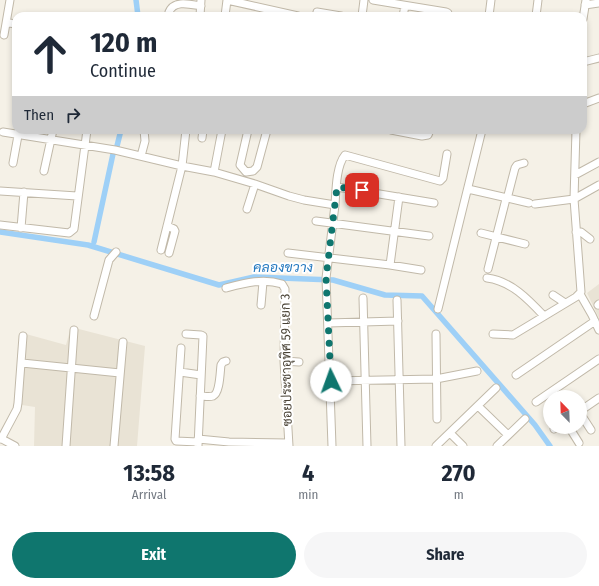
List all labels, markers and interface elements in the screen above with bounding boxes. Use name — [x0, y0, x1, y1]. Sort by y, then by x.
text: 120 m — [90, 26, 157, 59]
icon: ahead — [24, 28, 76, 80]
text: Continue — [90, 60, 156, 82]
icon: right — [62, 104, 84, 126]
text: Then — [24, 106, 54, 124]
pin — [345, 173, 379, 207]
icon: arrive — [351, 179, 373, 201]
water label: คลองขวาง — [253, 259, 313, 276]
street label: ซอยประชาอุทิศ 59 แยก 3 — [276, 293, 297, 426]
position arrow — [310, 360, 352, 402]
north arrow — [543, 390, 587, 434]
map controls — [543, 390, 587, 434]
text: 13:58 — [123, 459, 175, 487]
text: 4 — [302, 459, 314, 487]
text: 270 — [442, 459, 476, 487]
text: Arrival — [132, 487, 166, 502]
text: min — [298, 487, 318, 502]
text: m — [454, 487, 464, 502]
button: Exit — [12, 532, 296, 578]
button: Share — [304, 532, 587, 578]

